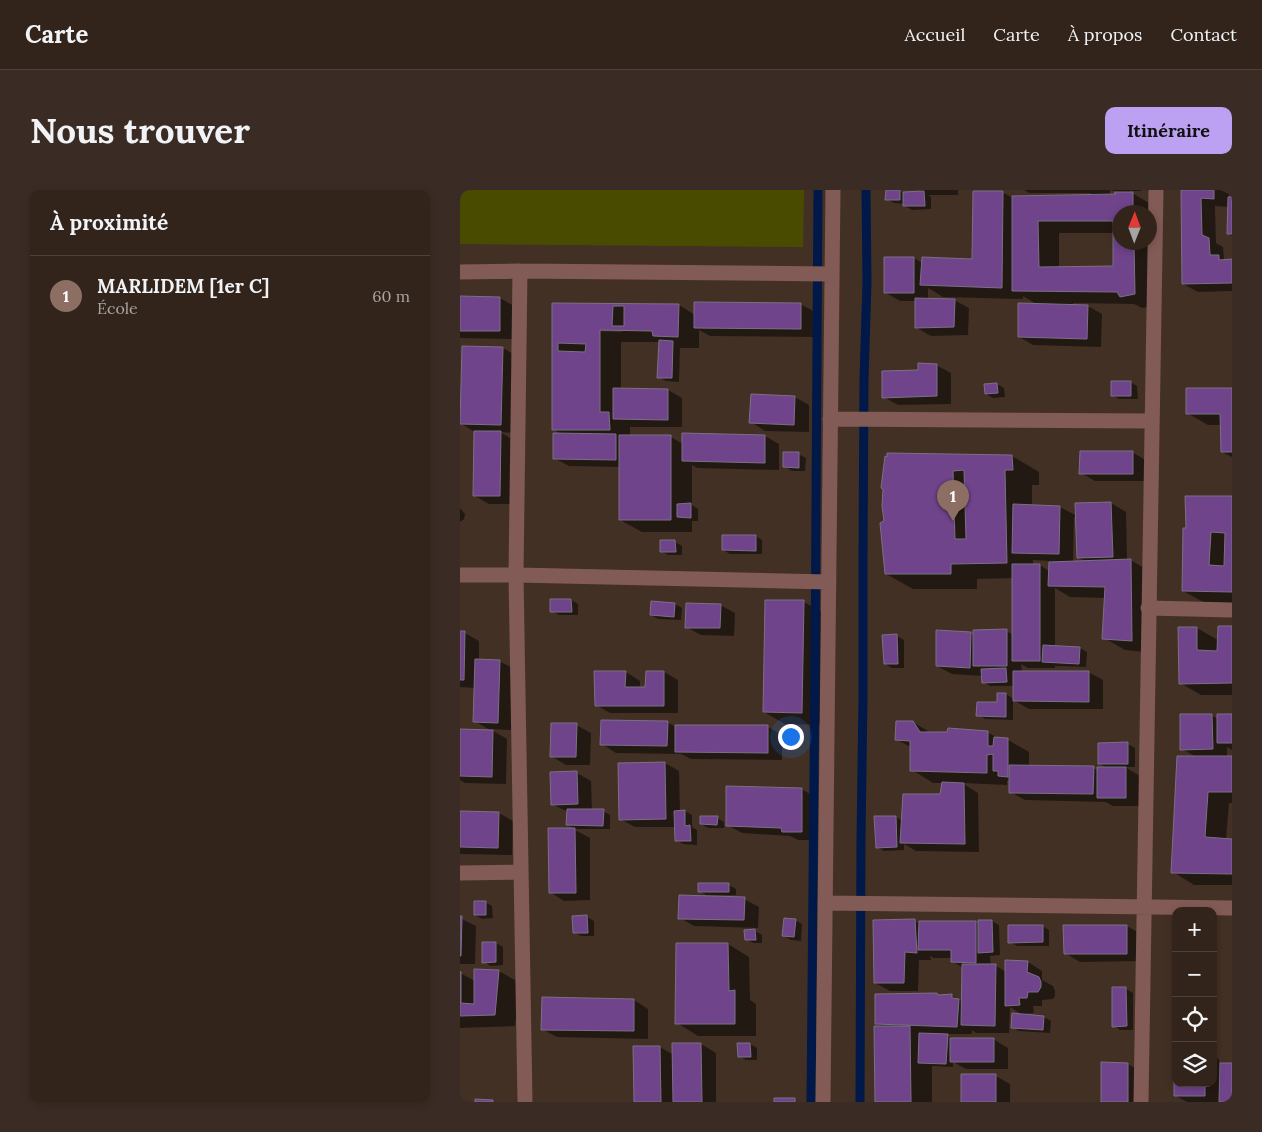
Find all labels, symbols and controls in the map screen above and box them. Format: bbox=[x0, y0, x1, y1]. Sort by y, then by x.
text: Carte bbox=[25, 19, 88, 50]
text: Accueil bbox=[905, 23, 965, 46]
text: Carte bbox=[993, 23, 1040, 46]
text: À propos bbox=[1068, 23, 1142, 46]
text: Contact bbox=[1170, 23, 1237, 46]
button: Itinéraire bbox=[1105, 107, 1232, 154]
text: Nous trouver bbox=[30, 108, 250, 153]
north arrow bbox=[1112, 205, 1157, 250]
text: À proximité bbox=[50, 209, 168, 236]
text: MARLIDEM [1er C] bbox=[97, 274, 269, 298]
text: 1 bbox=[63, 286, 69, 306]
text: 60 m bbox=[372, 286, 410, 306]
text: École bbox=[97, 298, 138, 318]
pin: 1 bbox=[937, 480, 969, 521]
your location bbox=[778, 724, 804, 750]
map controls bbox=[1172, 907, 1217, 1087]
button: + bbox=[1172, 907, 1217, 952]
button: − bbox=[1172, 952, 1217, 997]
button: locate bbox=[1172, 997, 1217, 1042]
button: layers bbox=[1172, 1042, 1217, 1087]

